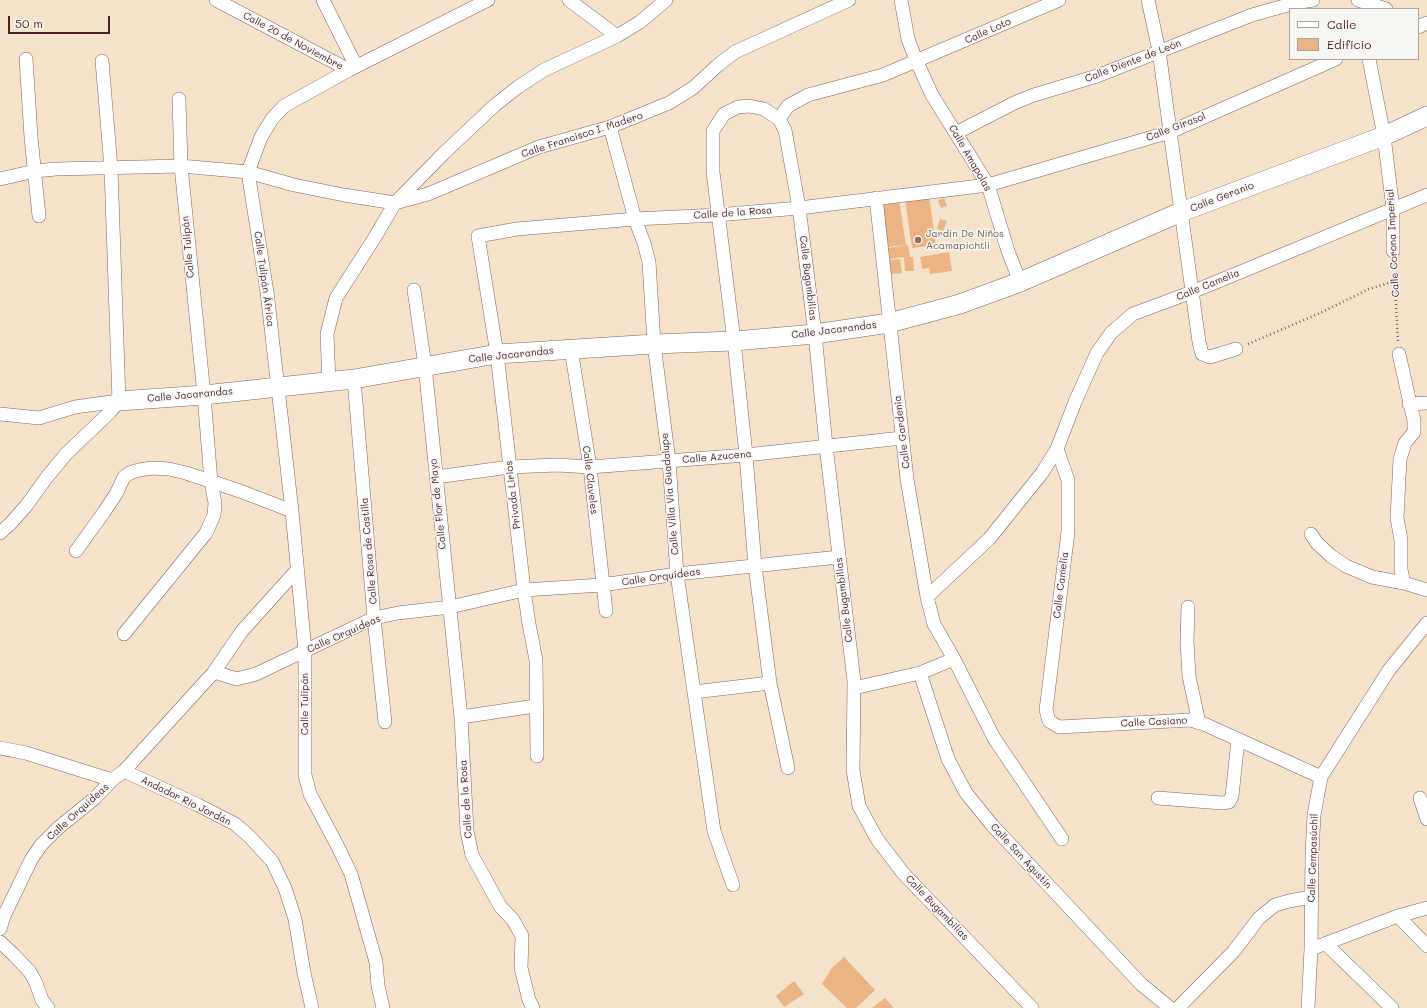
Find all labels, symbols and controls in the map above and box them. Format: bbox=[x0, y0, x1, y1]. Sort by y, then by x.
scale bar bbox=[10, 8, 112, 34]
legend bbox=[1289, 8, 1419, 60]
street label: Calle 20 de Noviembre bbox=[241, 9, 345, 73]
text: 50 m bbox=[15, 15, 43, 31]
street label: Calle Loto bbox=[963, 15, 1013, 47]
text: Calle bbox=[1327, 16, 1357, 32]
text: Edificio bbox=[1327, 36, 1371, 52]
street label: Calle Diente de León bbox=[1083, 37, 1183, 85]
street label: Calle Francisco I. Madero bbox=[520, 110, 644, 160]
street label: Calle Girasol bbox=[1145, 110, 1207, 144]
street label: Calle Amapolas bbox=[946, 123, 994, 193]
street label: Calle Geranio bbox=[1189, 179, 1255, 215]
street label: Calle Corona Imperial bbox=[1384, 189, 1402, 297]
street label: Calle de la Rosa bbox=[693, 204, 773, 222]
street label: Calle Tulipán bbox=[179, 215, 197, 279]
place label: Jardin De Niños Acamapichtli bbox=[926, 228, 1004, 252]
street label: Calle Tulipán África bbox=[251, 230, 277, 328]
street label: Calle Bugambilias bbox=[797, 235, 819, 321]
marker: Jardin De Niños Acamapichtli bbox=[913, 235, 923, 245]
street label: Calle Camelia bbox=[1175, 267, 1241, 303]
street label: Calle Jacarandas bbox=[791, 319, 877, 341]
street label: Calle Jacarandas bbox=[468, 345, 554, 365]
street label: Calle Jacarandas bbox=[147, 385, 233, 405]
street label: Calle Gardenia bbox=[892, 395, 912, 469]
street label: Calle Villa Vía Guadalupe bbox=[659, 432, 681, 556]
street label: Calle Claveles bbox=[580, 445, 600, 515]
street label: Calle Azucena bbox=[682, 448, 752, 466]
street label: Calle Flor de Mayo bbox=[427, 458, 449, 550]
street label: Privada Lirios bbox=[503, 460, 523, 530]
street label: Calle Rosa de Castilla bbox=[358, 497, 380, 605]
street label: Calle Camelia bbox=[1051, 551, 1071, 619]
street label: Calle Bugambilias bbox=[833, 557, 855, 643]
street label: Calle Orquídeas bbox=[621, 566, 701, 588]
street label: Calle Orquídeas bbox=[305, 612, 383, 656]
street label: Calle Tulipán bbox=[299, 673, 311, 735]
street label: Calle Casiano bbox=[1120, 714, 1188, 730]
street label: Calle de la Rosa bbox=[457, 759, 475, 839]
street label: Andador Río Jordán bbox=[139, 774, 233, 828]
street label: Calle Orquídeas bbox=[44, 781, 112, 843]
street label: Calle Cempasúchil bbox=[1305, 813, 1321, 903]
street label: Calle San Agustín bbox=[988, 821, 1054, 891]
street label: Calle Bugambilias bbox=[903, 873, 971, 943]

